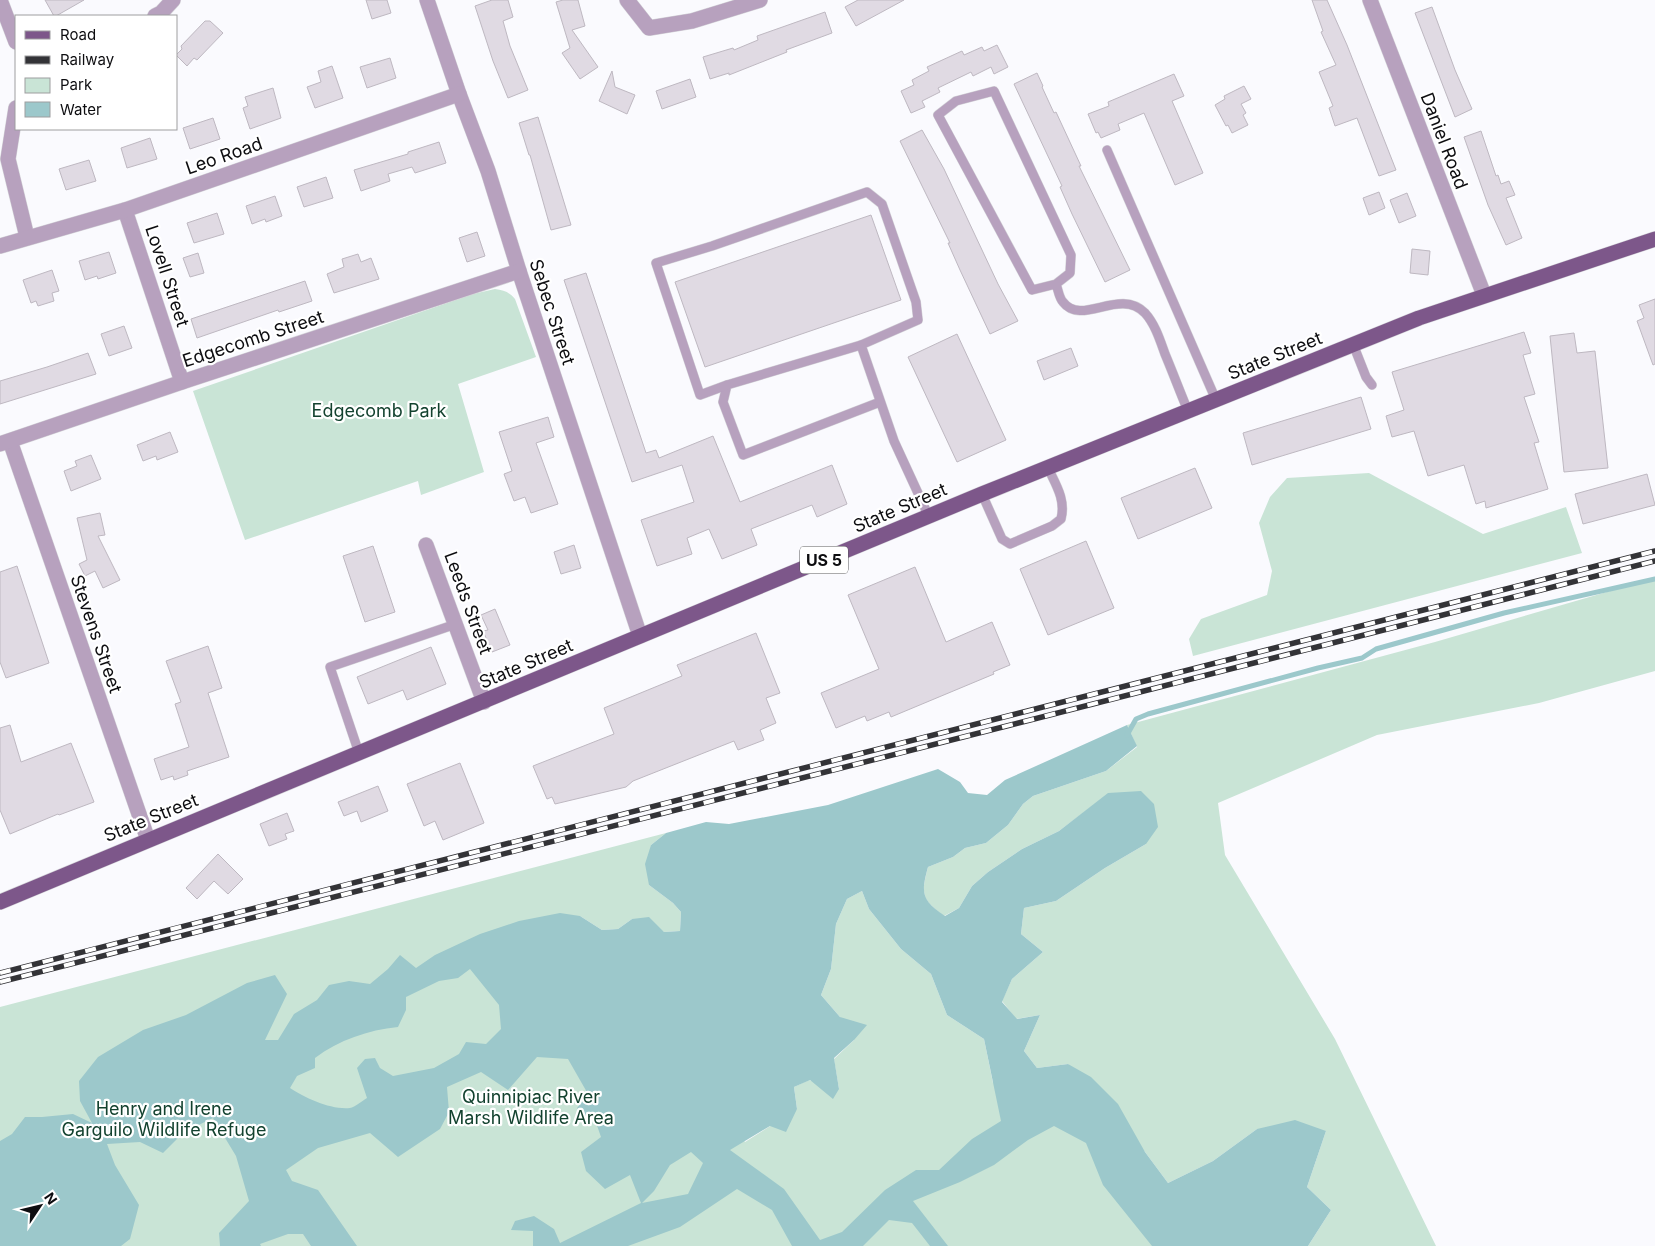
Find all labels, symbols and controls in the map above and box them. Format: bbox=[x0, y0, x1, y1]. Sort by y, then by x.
legend bbox=[15, 15, 178, 130]
text: Road bbox=[60, 25, 96, 44]
text: Railway bbox=[60, 50, 115, 69]
text: Park bbox=[60, 75, 93, 94]
street label: Daniel Road bbox=[1416, 90, 1472, 192]
text: Water bbox=[60, 100, 102, 119]
street label: Leo Road bbox=[183, 133, 265, 178]
street label: Lovell Street bbox=[141, 222, 194, 329]
street label: Sebec Street bbox=[526, 256, 579, 367]
street label: Edgecomb Street bbox=[180, 306, 326, 371]
street label: State Street bbox=[1225, 327, 1325, 384]
park label: Edgecomb Park bbox=[312, 400, 447, 421]
street label: State Street bbox=[850, 478, 950, 537]
road number: US 5 bbox=[800, 546, 848, 574]
street label: Leeds Street bbox=[440, 549, 497, 657]
street label: Stevens Street bbox=[66, 572, 127, 696]
street label: State Street bbox=[476, 634, 576, 693]
street label: State Street bbox=[101, 789, 201, 846]
park label: Quinnipiac River Marsh Wildlife Area bbox=[448, 1086, 614, 1128]
park label: Henry and Irene Garguilo Wildlife Refuge bbox=[62, 1098, 266, 1140]
north arrow bbox=[15, 1181, 65, 1231]
text: N bbox=[41, 1189, 61, 1208]

